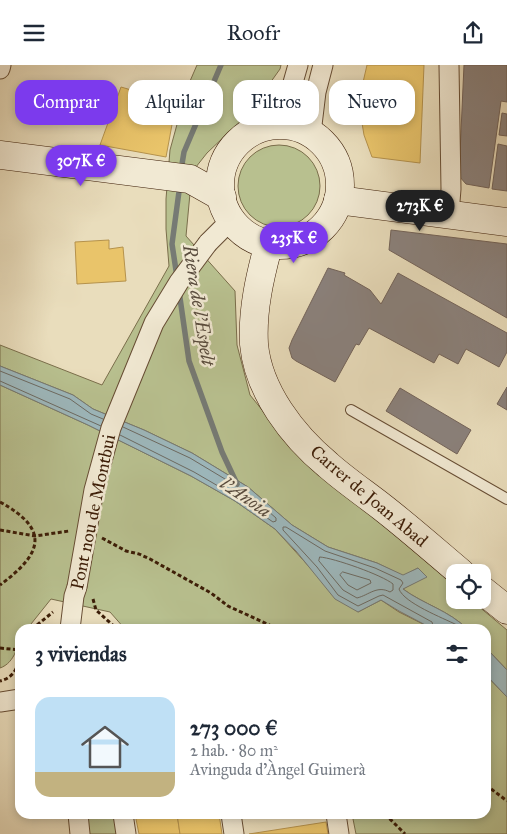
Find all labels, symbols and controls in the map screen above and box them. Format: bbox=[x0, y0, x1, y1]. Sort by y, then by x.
icon: menu bbox=[20, 19, 48, 47]
text: Roofr bbox=[227, 19, 280, 46]
icon: share bbox=[459, 19, 487, 47]
chip: Comprar bbox=[15, 80, 118, 125]
chip: Alquilar bbox=[128, 80, 223, 125]
chip: Filtros bbox=[233, 80, 319, 125]
chip: Nuevo bbox=[329, 80, 415, 125]
pin: 307K € bbox=[40, 145, 122, 187]
text: 307K € bbox=[57, 151, 105, 170]
pin: 273K € bbox=[379, 189, 461, 232]
text: 273K € bbox=[397, 196, 443, 215]
pin: 235K € bbox=[253, 221, 335, 264]
text: 235K € bbox=[271, 228, 317, 247]
water label: Riera de l'Espelt bbox=[177, 242, 220, 368]
street label: Pont nou de Montbui bbox=[66, 432, 120, 592]
street label: Carrer de Joan Abad bbox=[305, 440, 432, 552]
water label: l'Anoia bbox=[216, 471, 276, 522]
map controls bbox=[446, 564, 491, 609]
button: locate bbox=[446, 564, 491, 609]
icon: filters bbox=[443, 640, 471, 668]
text: 3 viviendas bbox=[35, 641, 127, 667]
text: 273 000 € bbox=[190, 715, 278, 741]
icon: home bbox=[75, 717, 135, 777]
text: 2 hab. · 80 m² bbox=[190, 741, 278, 760]
text: Avinguda d'Àngel Guimerà bbox=[190, 760, 365, 779]

